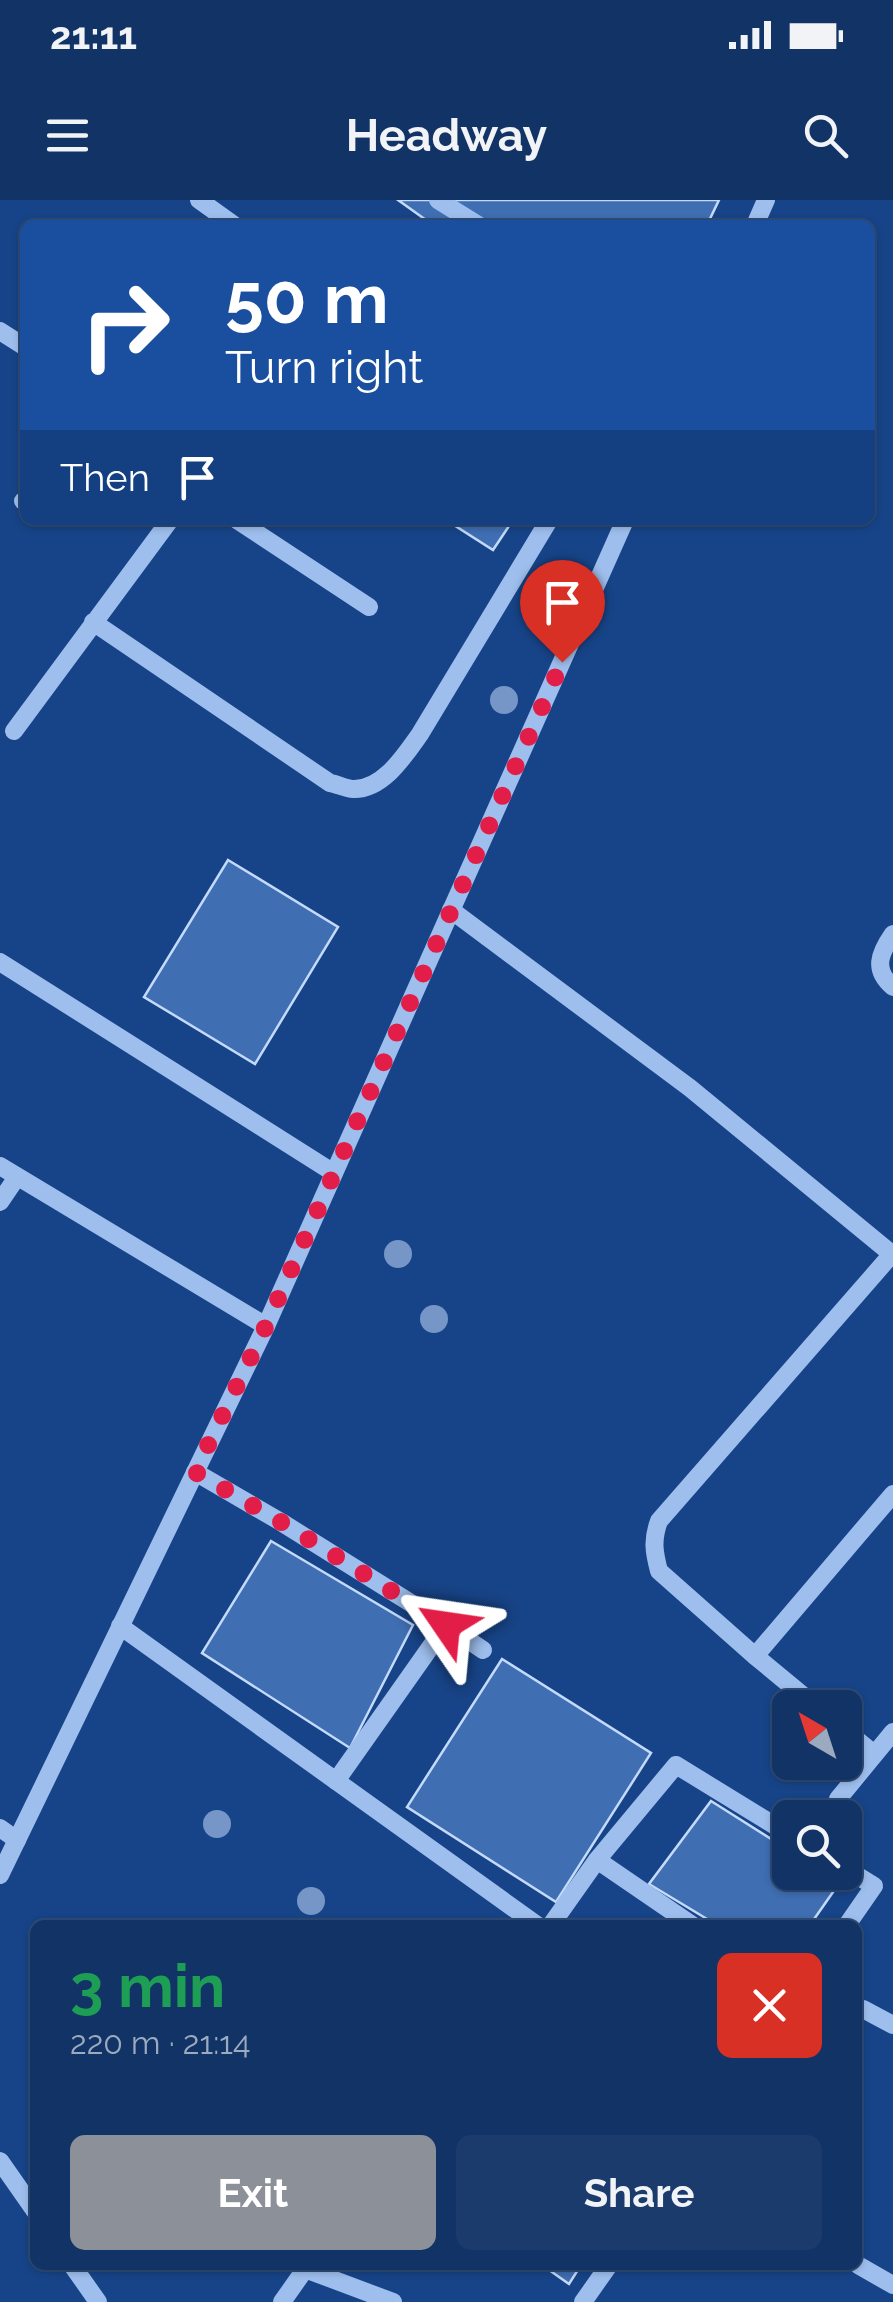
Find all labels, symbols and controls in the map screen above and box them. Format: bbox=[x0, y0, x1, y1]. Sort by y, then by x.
text: 21:11 bbox=[50, 13, 137, 58]
icon: menu bbox=[40, 108, 95, 163]
icon: search bbox=[798, 108, 853, 163]
text: Headway bbox=[346, 109, 547, 162]
text: 50 m bbox=[225, 257, 389, 339]
icon: right bbox=[60, 260, 190, 390]
text: Turn right bbox=[225, 341, 423, 394]
icon: arrive bbox=[170, 450, 225, 505]
text: Then bbox=[60, 455, 150, 500]
pin bbox=[520, 560, 605, 663]
icon: arrive bbox=[535, 575, 590, 630]
position arrow bbox=[394, 1573, 498, 1677]
north arrow bbox=[772, 1690, 862, 1780]
map controls bbox=[772, 1690, 862, 1890]
button: search bbox=[772, 1800, 862, 1890]
text: 3 min bbox=[70, 1951, 225, 2021]
button: close bbox=[717, 1953, 822, 2058]
text: 220 m · 21:14 bbox=[70, 2024, 250, 2061]
button: Exit bbox=[70, 2135, 436, 2250]
button: Share bbox=[456, 2135, 822, 2250]

